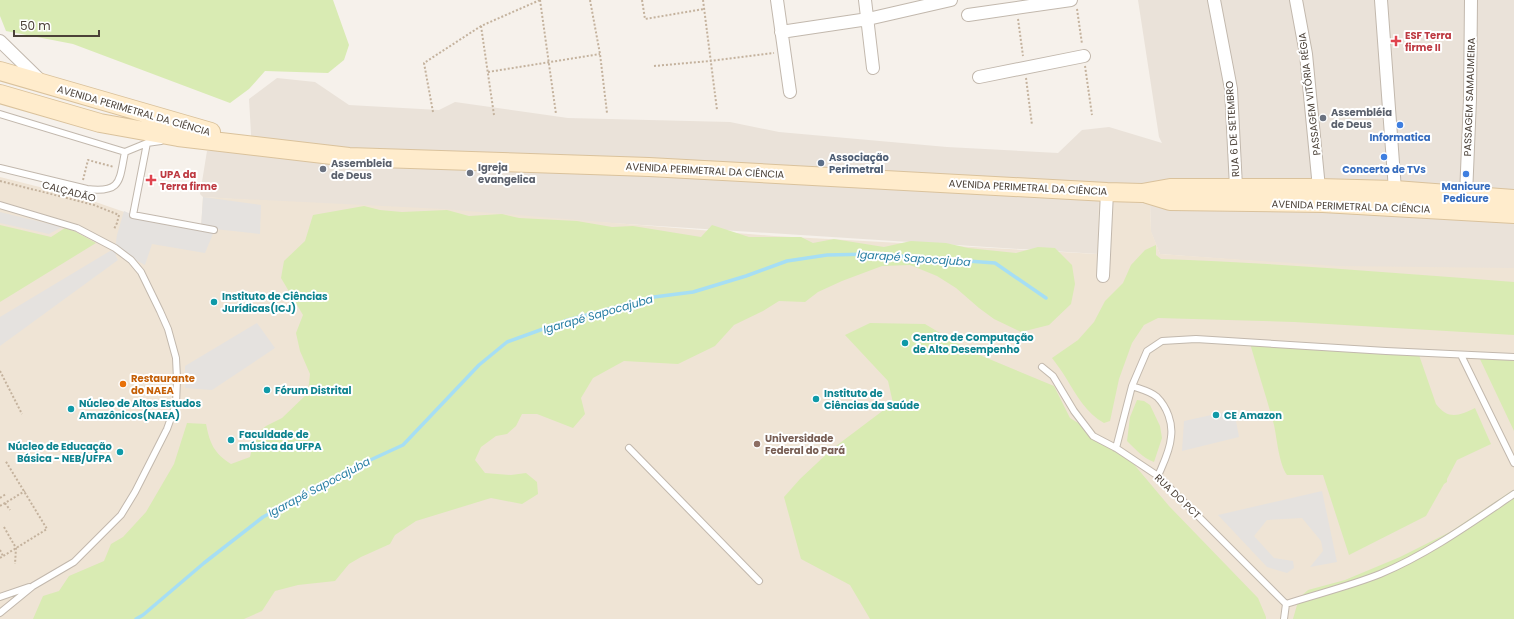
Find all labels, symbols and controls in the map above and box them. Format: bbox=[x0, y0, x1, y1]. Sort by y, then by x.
scale bar bbox=[14, 12, 99, 38]
text: 50 m bbox=[20, 17, 51, 34]
place label: ESF Terra firme II bbox=[1405, 28, 1452, 55]
street label: PASSAGEM VITÓRIA RÉGIA bbox=[1294, 31, 1324, 156]
marker: ESF Terra firme II bbox=[1390, 35, 1402, 47]
street label: PASSAGEM SAMAUMEIRA bbox=[1460, 37, 1479, 157]
street label: RUA 6 DE SETEMBRO bbox=[1222, 80, 1243, 178]
street label: AVENIDA PERIMETRAL DA CIÊNCIA bbox=[55, 81, 212, 140]
place label: Assembléia de Deus bbox=[1331, 105, 1392, 132]
marker: Assembléia de Deus bbox=[1318, 113, 1328, 123]
marker: Informatica bbox=[1395, 120, 1405, 130]
place label: Informatica bbox=[1369, 130, 1431, 145]
place label: Associação Perimetral bbox=[829, 150, 890, 177]
marker: Concerto de TVs bbox=[1379, 152, 1389, 162]
place label: Assembleia de Deus bbox=[331, 156, 392, 183]
marker: Associação Perimetral bbox=[816, 158, 826, 168]
street label: AVENIDA PERIMETRAL DA CIÊNCIA bbox=[625, 159, 785, 182]
place label: Igreja evangelica bbox=[478, 160, 536, 187]
place label: Concerto de TVs bbox=[1342, 162, 1426, 177]
marker: Assembleia de Deus bbox=[318, 164, 328, 174]
place label: UPA da Terra firme bbox=[160, 167, 217, 194]
marker: Igreja evangelica bbox=[465, 168, 475, 178]
marker: Manicure Pedicure bbox=[1461, 169, 1471, 179]
marker: UPA da Terra firme bbox=[145, 174, 157, 186]
street label: AVENIDA PERIMETRAL DA CIÊNCIA bbox=[948, 176, 1108, 199]
street label: CALÇADÃO bbox=[40, 177, 97, 206]
place label: Manicure Pedicure bbox=[1442, 179, 1490, 206]
street label: AVENIDA PERIMETRAL DA CIÊNCIA bbox=[1271, 196, 1431, 217]
water label: Igarapé Sapocajuba bbox=[857, 246, 972, 270]
place label: Instituto de Ciências Jurídicas(ICJ) bbox=[222, 289, 328, 316]
water label: Igarapé Sapocajuba bbox=[541, 290, 655, 337]
marker: Instituto de Ciências Jurídicas(ICJ) bbox=[209, 297, 219, 307]
place label: Centro de Computação de Alto Desempenho bbox=[913, 330, 1034, 357]
marker: Centro de Computação de Alto Desempenho bbox=[900, 338, 910, 348]
place label: Restaurante do NAEA bbox=[131, 371, 195, 398]
marker: Restaurante do NAEA bbox=[118, 379, 128, 389]
place label: Fórum Distrital bbox=[275, 383, 352, 398]
marker: Fórum Distrital bbox=[262, 385, 272, 395]
place label: Instituto de Ciências da Saúde bbox=[824, 386, 919, 413]
marker: Instituto de Ciências da Saúde bbox=[811, 394, 821, 404]
place label: Núcleo de Altos Estudos Amazônicos(NAEA) bbox=[79, 396, 201, 423]
marker: Núcleo de Altos Estudos Amazônicos(NAEA) bbox=[66, 404, 76, 414]
place label: CE Amazon bbox=[1224, 408, 1282, 423]
marker: CE Amazon bbox=[1211, 410, 1221, 420]
place label: Faculdade de música da UFPA bbox=[239, 427, 322, 454]
place label: Universidade Federal do Pará bbox=[765, 431, 845, 458]
marker: Faculdade de música da UFPA bbox=[226, 435, 236, 445]
place label: Núcleo de Educação Básica - NEB/UFPA bbox=[8, 439, 113, 466]
marker: Universidade Federal do Pará bbox=[752, 439, 762, 449]
marker: Núcleo de Educação Básica - NEB/UFPA bbox=[115, 447, 125, 457]
water label: Igarapé Sapocajuba bbox=[265, 453, 373, 521]
street label: RUA DO PCT bbox=[1151, 471, 1204, 523]

